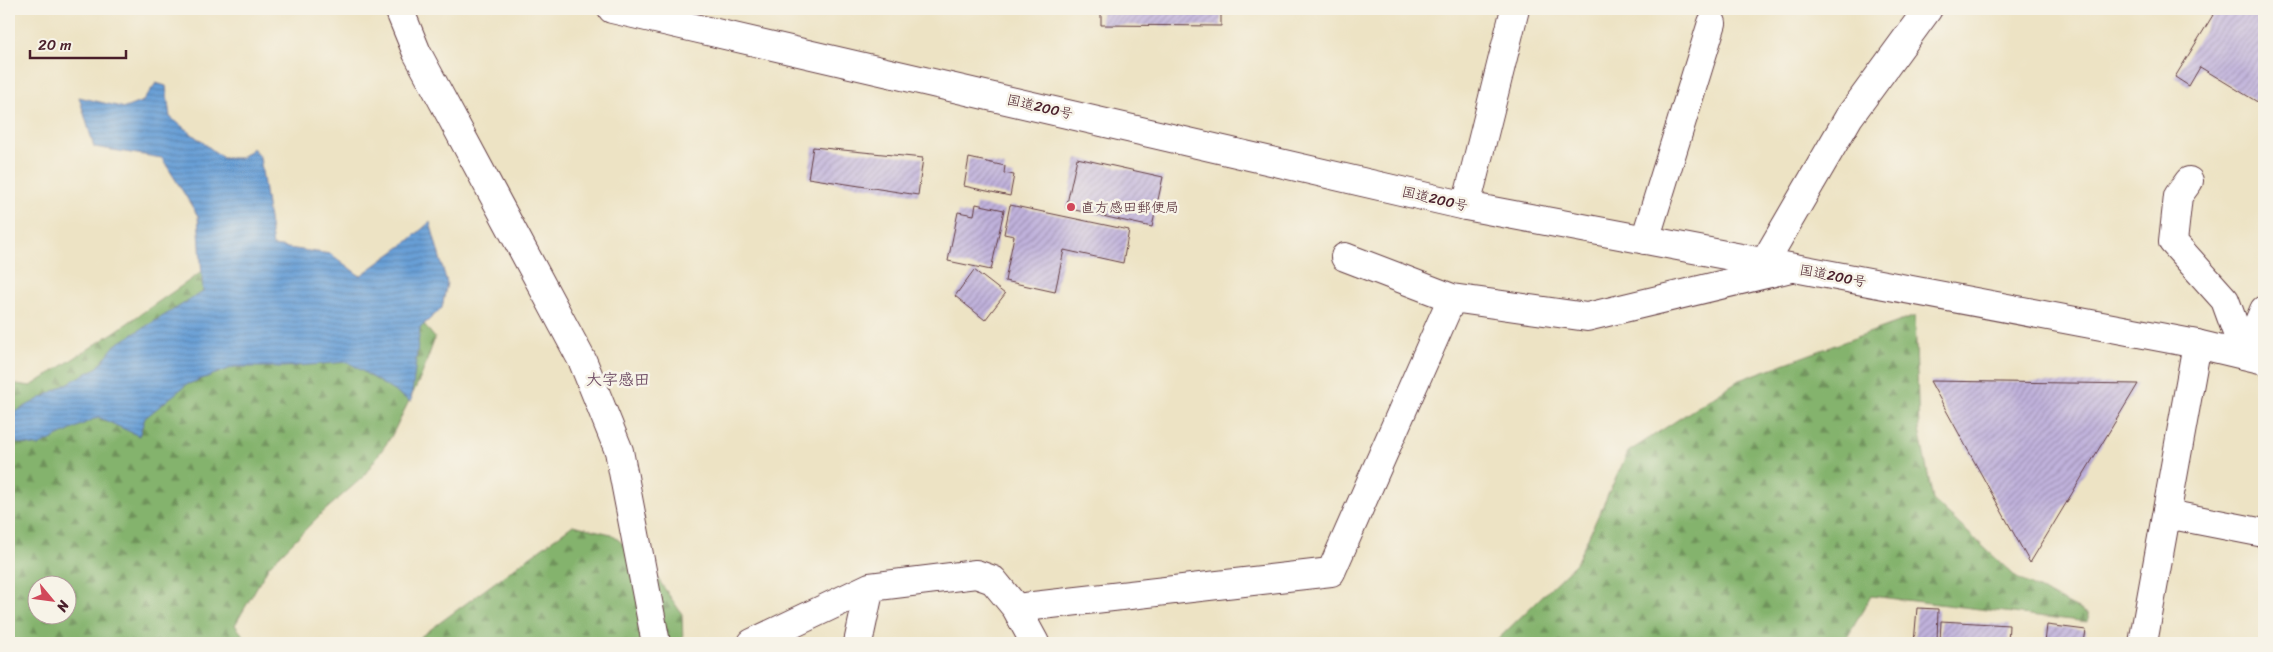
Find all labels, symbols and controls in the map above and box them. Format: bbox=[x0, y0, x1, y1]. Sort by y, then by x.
scale bar bbox=[30, 28, 126, 60]
text: 20 m bbox=[38, 32, 72, 58]
street label: 国道200号 bbox=[1004, 87, 1076, 127]
street label: 国道200号 bbox=[1399, 179, 1471, 219]
place label: 直方感田郵便局 bbox=[1081, 195, 1179, 220]
marker: 直方感田郵便局 bbox=[1065, 201, 1077, 213]
street label: 国道200号 bbox=[1797, 257, 1869, 295]
district label: 大字感田 bbox=[586, 365, 650, 394]
north arrow bbox=[28, 574, 78, 624]
text: N bbox=[50, 595, 77, 617]

